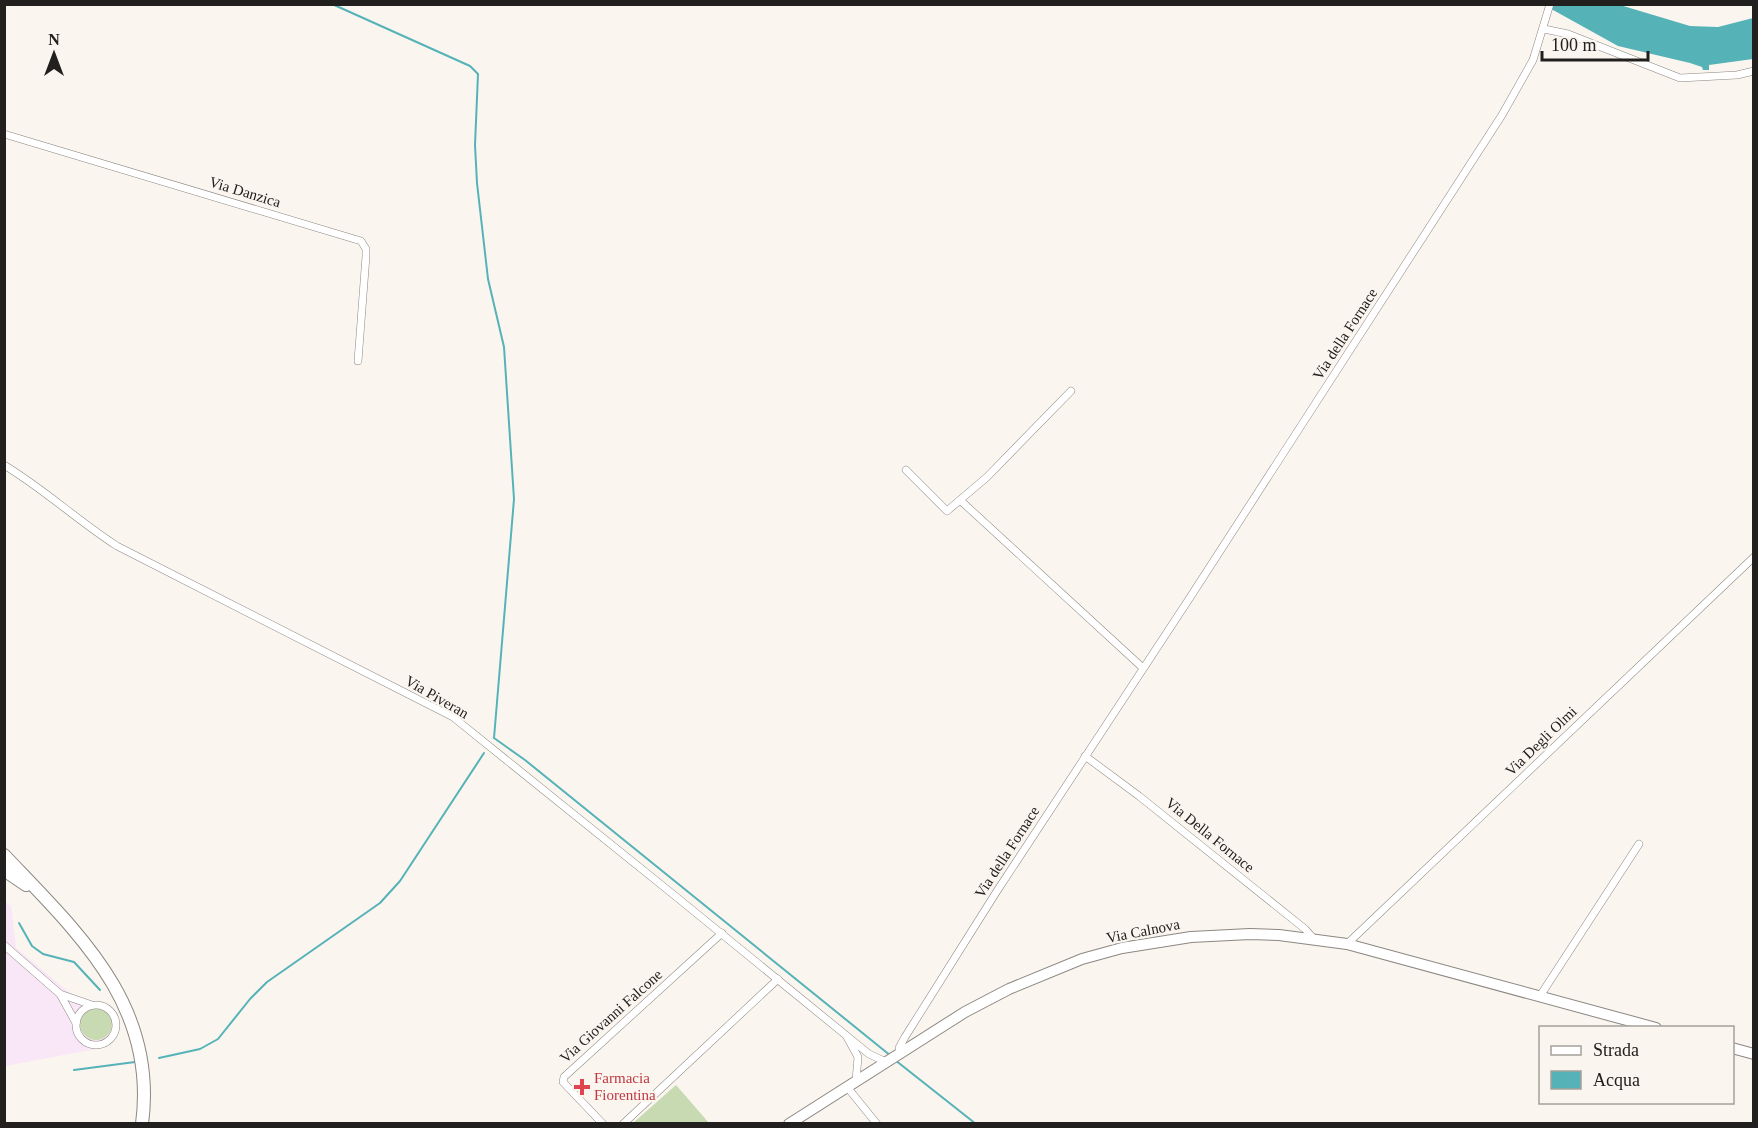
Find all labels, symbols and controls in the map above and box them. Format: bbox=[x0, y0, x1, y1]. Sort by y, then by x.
north arrow bbox=[24, 24, 84, 84]
scale bar bbox=[1542, 24, 1648, 62]
text: N bbox=[48, 31, 60, 48]
text: 100 m bbox=[1551, 35, 1597, 55]
street label: Via Danzica bbox=[207, 174, 283, 211]
street label: Via della Fornace bbox=[1310, 285, 1381, 383]
street label: Via Piveran bbox=[403, 672, 472, 722]
street label: Via Degli Olmi bbox=[1502, 703, 1580, 779]
street label: Via Della Fornace bbox=[1163, 794, 1258, 876]
street label: Via della Fornace bbox=[972, 803, 1043, 901]
street label: Via Calnova bbox=[1105, 916, 1181, 946]
street label: Via Giovanni Falcone bbox=[557, 966, 665, 1066]
legend bbox=[1539, 1026, 1734, 1104]
text: Strada bbox=[1593, 1040, 1639, 1060]
place label: Farmacia Fiorentina bbox=[594, 1070, 656, 1103]
text: Acqua bbox=[1593, 1070, 1640, 1090]
marker: Farmacia Fiorentina bbox=[575, 1080, 589, 1094]

